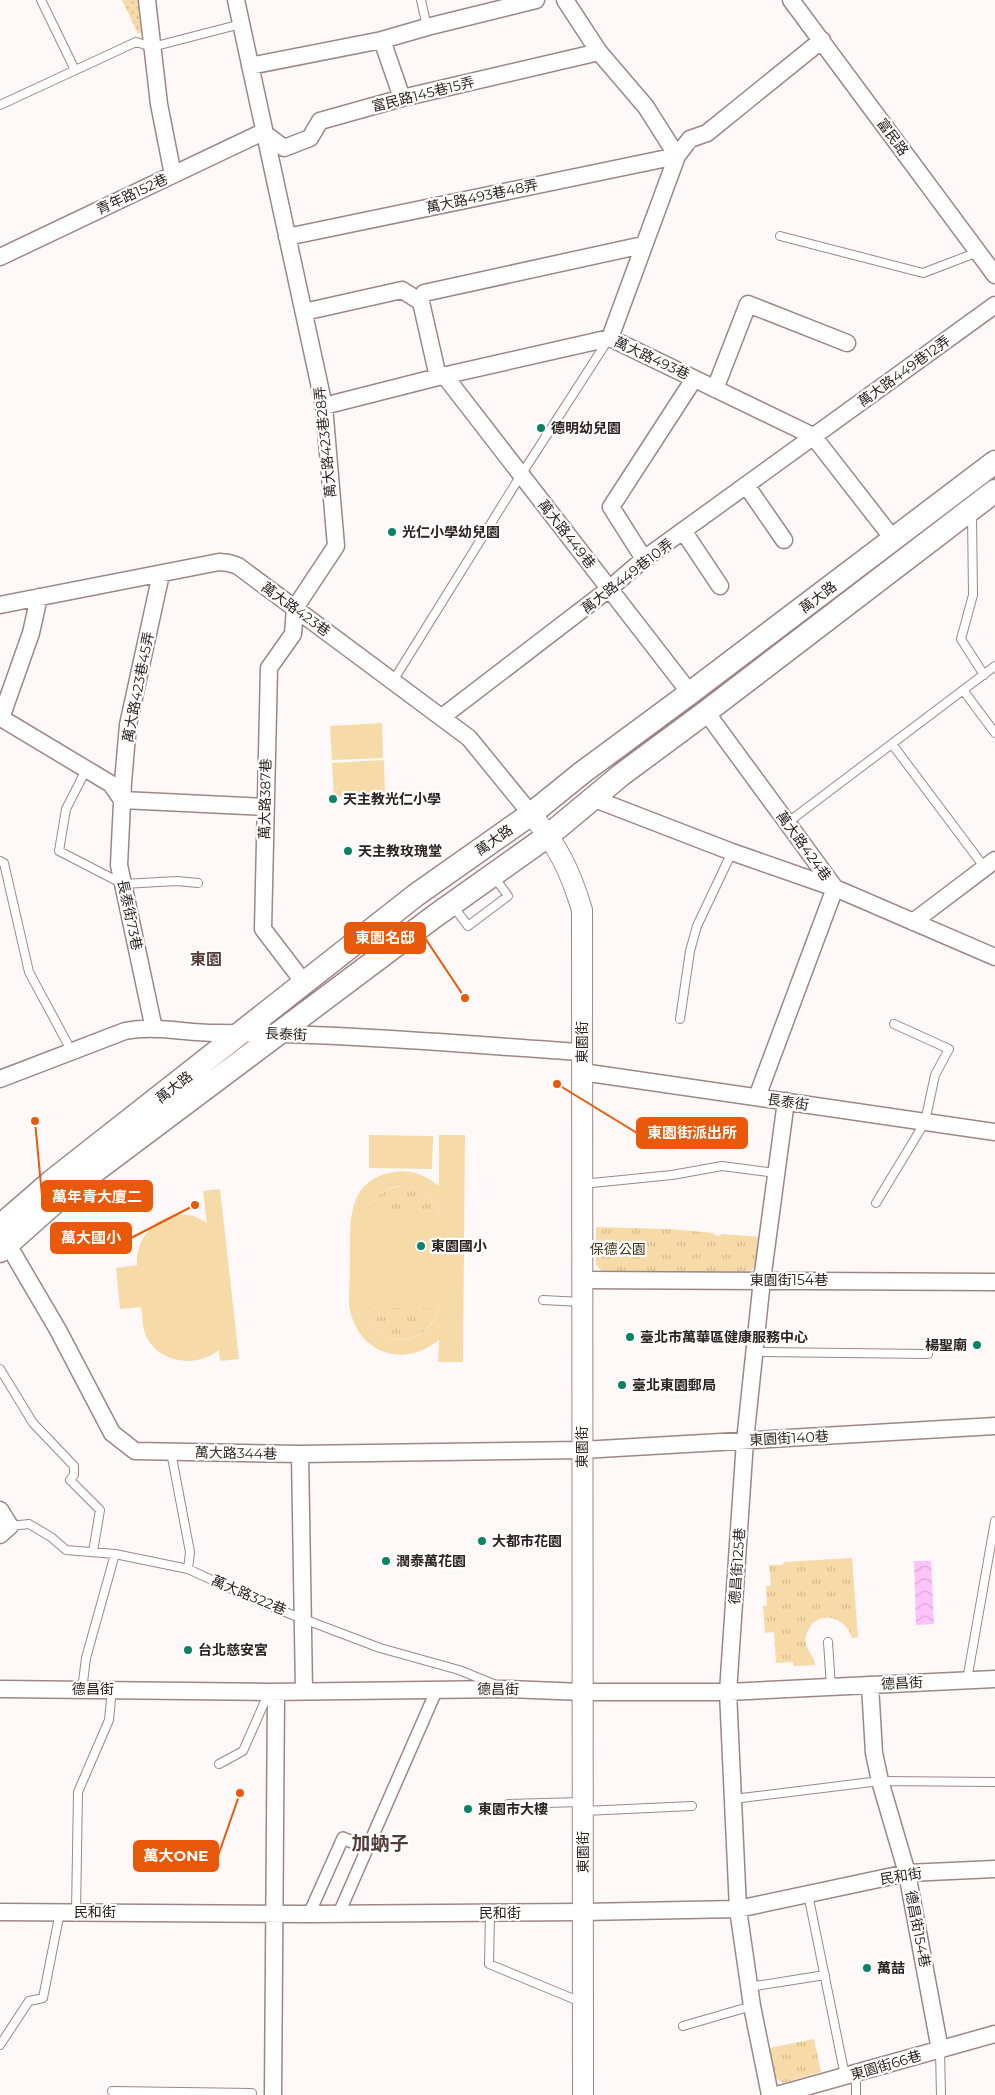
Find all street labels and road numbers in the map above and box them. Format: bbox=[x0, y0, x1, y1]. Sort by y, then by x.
street label: 富民路145巷15弄 bbox=[370, 73, 476, 115]
street label: 富民路 bbox=[873, 115, 913, 159]
street label: 青年路152巷 bbox=[93, 170, 171, 218]
street label: 萬大路493巷48弄 bbox=[424, 175, 540, 217]
street label: 萬大路449巷12弄 bbox=[854, 331, 954, 411]
street label: 萬大路493巷 bbox=[611, 333, 693, 383]
street label: 萬大路423巷28弄 bbox=[310, 385, 340, 499]
street label: 萬大路449巷 bbox=[534, 496, 600, 572]
street label: 萬大路449巷10弄 bbox=[578, 535, 676, 617]
street label: 萬大路 bbox=[796, 577, 840, 617]
street label: 萬大路423巷 bbox=[258, 578, 334, 640]
street label: 萬大路423巷45弄 bbox=[118, 630, 158, 744]
street label: 萬大路387巷 bbox=[255, 758, 275, 840]
street label: 萬大路424巷 bbox=[773, 807, 835, 885]
street label: 萬大路 bbox=[472, 821, 516, 859]
street label: 長泰街73巷 bbox=[114, 878, 146, 952]
street label: 東園街 bbox=[573, 1021, 591, 1063]
street label: 長泰街 bbox=[265, 1024, 307, 1044]
street label: 萬大路 bbox=[152, 1067, 196, 1107]
street label: 長泰街 bbox=[766, 1090, 810, 1114]
street label: 東園街154巷 bbox=[750, 1271, 828, 1289]
street label: 東園街 bbox=[573, 1426, 591, 1468]
street label: 東園街140巷 bbox=[749, 1427, 829, 1449]
street label: 萬大路344巷 bbox=[195, 1443, 277, 1463]
street label: 德昌街125巷 bbox=[725, 1527, 749, 1605]
street label: 萬大路322巷 bbox=[209, 1571, 289, 1619]
street label: 德昌街 bbox=[881, 1673, 923, 1693]
street label: 德昌街 bbox=[72, 1680, 114, 1698]
street label: 德昌街 bbox=[477, 1680, 519, 1698]
street label: 東園街 bbox=[574, 1831, 592, 1873]
street label: 民和街 bbox=[879, 1864, 923, 1888]
street label: 德昌街154巷 bbox=[902, 1889, 934, 1969]
street label: 民和街 bbox=[74, 1903, 116, 1921]
street label: 民和街 bbox=[479, 1904, 521, 1922]
street label: 東園街66巷 bbox=[848, 2046, 924, 2084]

